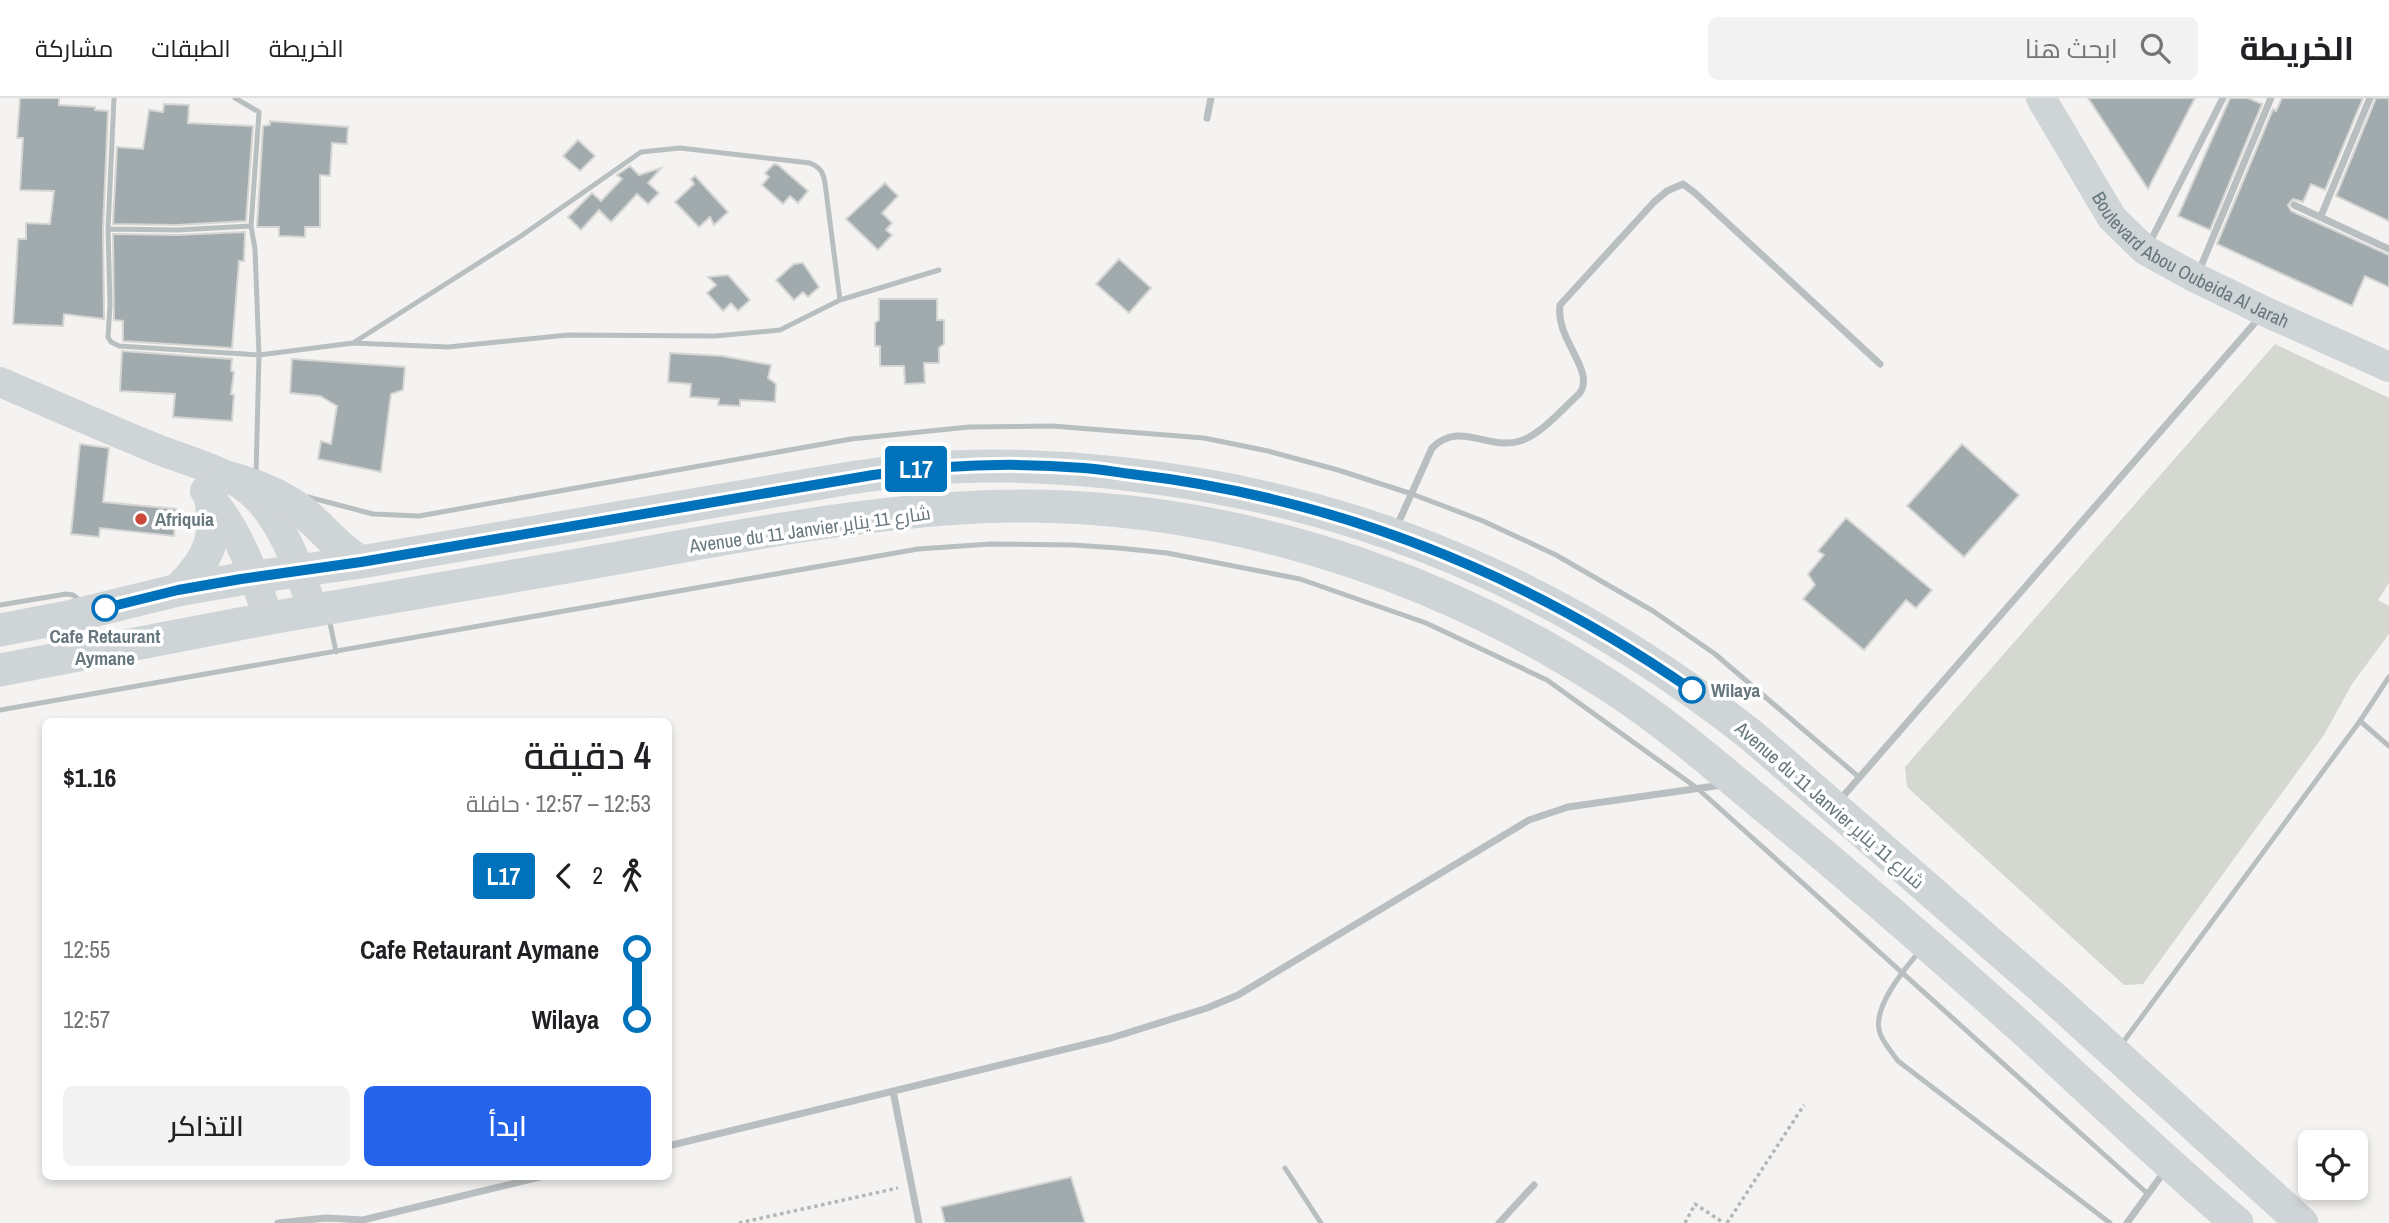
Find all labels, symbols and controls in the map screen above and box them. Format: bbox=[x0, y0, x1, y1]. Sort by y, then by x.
search box bbox=[1708, 17, 2198, 80]
text: الخريطة bbox=[2240, 26, 2354, 70]
icon: search bbox=[2136, 29, 2174, 67]
text: ابحث هنا bbox=[2025, 31, 2118, 66]
text: مشاركة bbox=[35, 32, 113, 64]
text: الطبقات bbox=[151, 32, 231, 64]
text: الخريطة bbox=[269, 32, 344, 64]
street label: Boulevard Abou Oubeida Al Jarah bbox=[2086, 186, 2293, 334]
line badge: L17 bbox=[876, 446, 956, 492]
text: L17 bbox=[899, 453, 933, 485]
street label: Avenue du 11 Janvier شارع 11 يناير bbox=[687, 499, 932, 560]
place label: Afriquia bbox=[155, 506, 214, 532]
marker: Afriquia bbox=[133, 511, 149, 527]
marker: Cafe Retaurant Aymane bbox=[92, 595, 118, 621]
place label: Cafe Retaurant Aymane bbox=[50, 623, 160, 671]
marker: Wilaya bbox=[1679, 677, 1705, 703]
place label: Wilaya bbox=[1711, 677, 1761, 703]
street label: Avenue du 11 Janvier شارع 11 يناير bbox=[1728, 715, 1930, 895]
text: 4 دقيقة bbox=[524, 730, 651, 781]
text: $1.16 bbox=[63, 760, 116, 795]
text: 12:53 – 12:57 · حافلة bbox=[466, 788, 651, 819]
icon: back bbox=[545, 857, 583, 895]
icon: walk bbox=[613, 857, 651, 895]
text: L17 bbox=[487, 860, 521, 892]
text: 2 bbox=[593, 860, 603, 891]
text: Cafe Retaurant Aymane bbox=[360, 932, 599, 967]
text: 12:55 bbox=[63, 934, 110, 965]
text: Wilaya bbox=[532, 1002, 599, 1037]
text: 12:57 bbox=[63, 1004, 110, 1035]
button: التذاكر bbox=[63, 1086, 350, 1166]
button: ابدأ bbox=[364, 1086, 651, 1166]
map controls bbox=[2298, 1130, 2368, 1200]
button: locate bbox=[2298, 1130, 2368, 1200]

